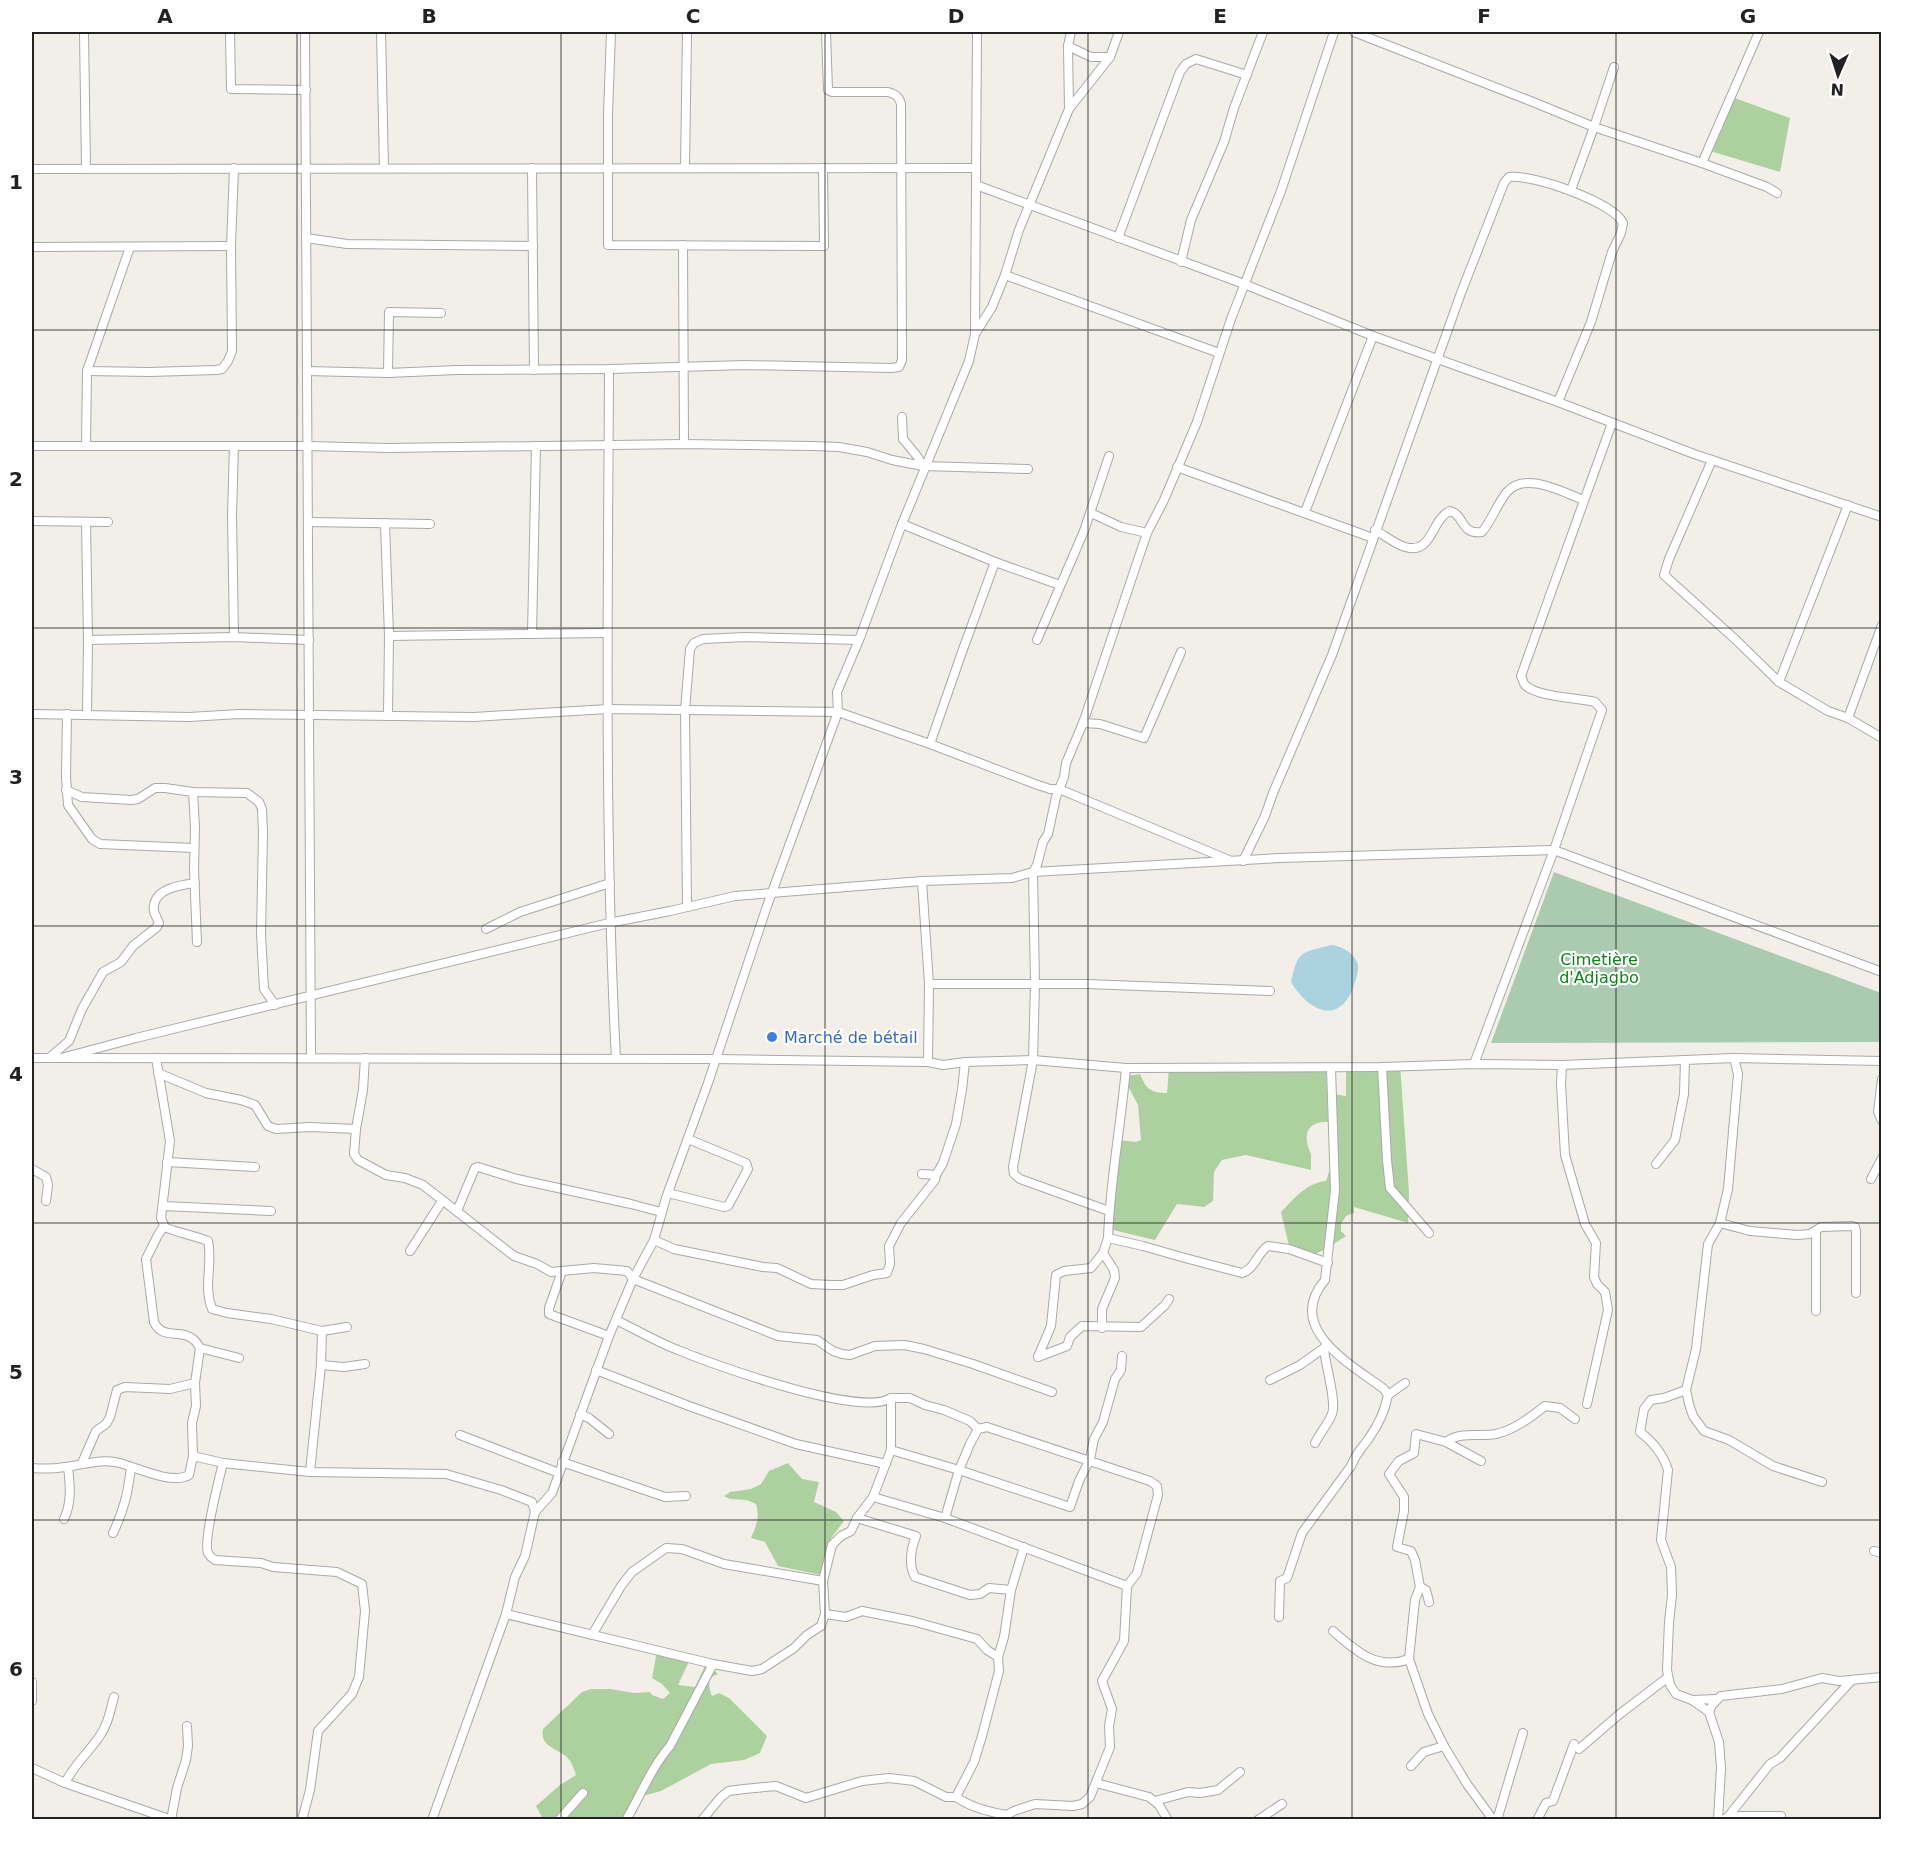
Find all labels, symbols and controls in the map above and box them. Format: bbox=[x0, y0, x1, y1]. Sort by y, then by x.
text: A bbox=[157, 4, 173, 28]
text: B bbox=[421, 4, 437, 28]
text: C bbox=[686, 4, 700, 28]
text: D bbox=[948, 4, 964, 28]
text: E bbox=[1213, 4, 1227, 28]
text: F bbox=[1477, 4, 1491, 28]
text: G bbox=[1740, 4, 1756, 28]
north arrow bbox=[1808, 45, 1868, 105]
text: N bbox=[1830, 80, 1844, 99]
text: 1 bbox=[9, 170, 23, 194]
text: 2 bbox=[9, 467, 23, 491]
text: 3 bbox=[9, 765, 23, 789]
park label: Cimetière d'Adjagbo bbox=[1559, 950, 1639, 987]
place label: Marché de bétail bbox=[784, 1028, 918, 1047]
marker: Marché de bétail bbox=[765, 1030, 779, 1044]
text: 4 bbox=[9, 1062, 23, 1086]
text: 5 bbox=[9, 1360, 23, 1384]
text: 6 bbox=[9, 1657, 23, 1681]

